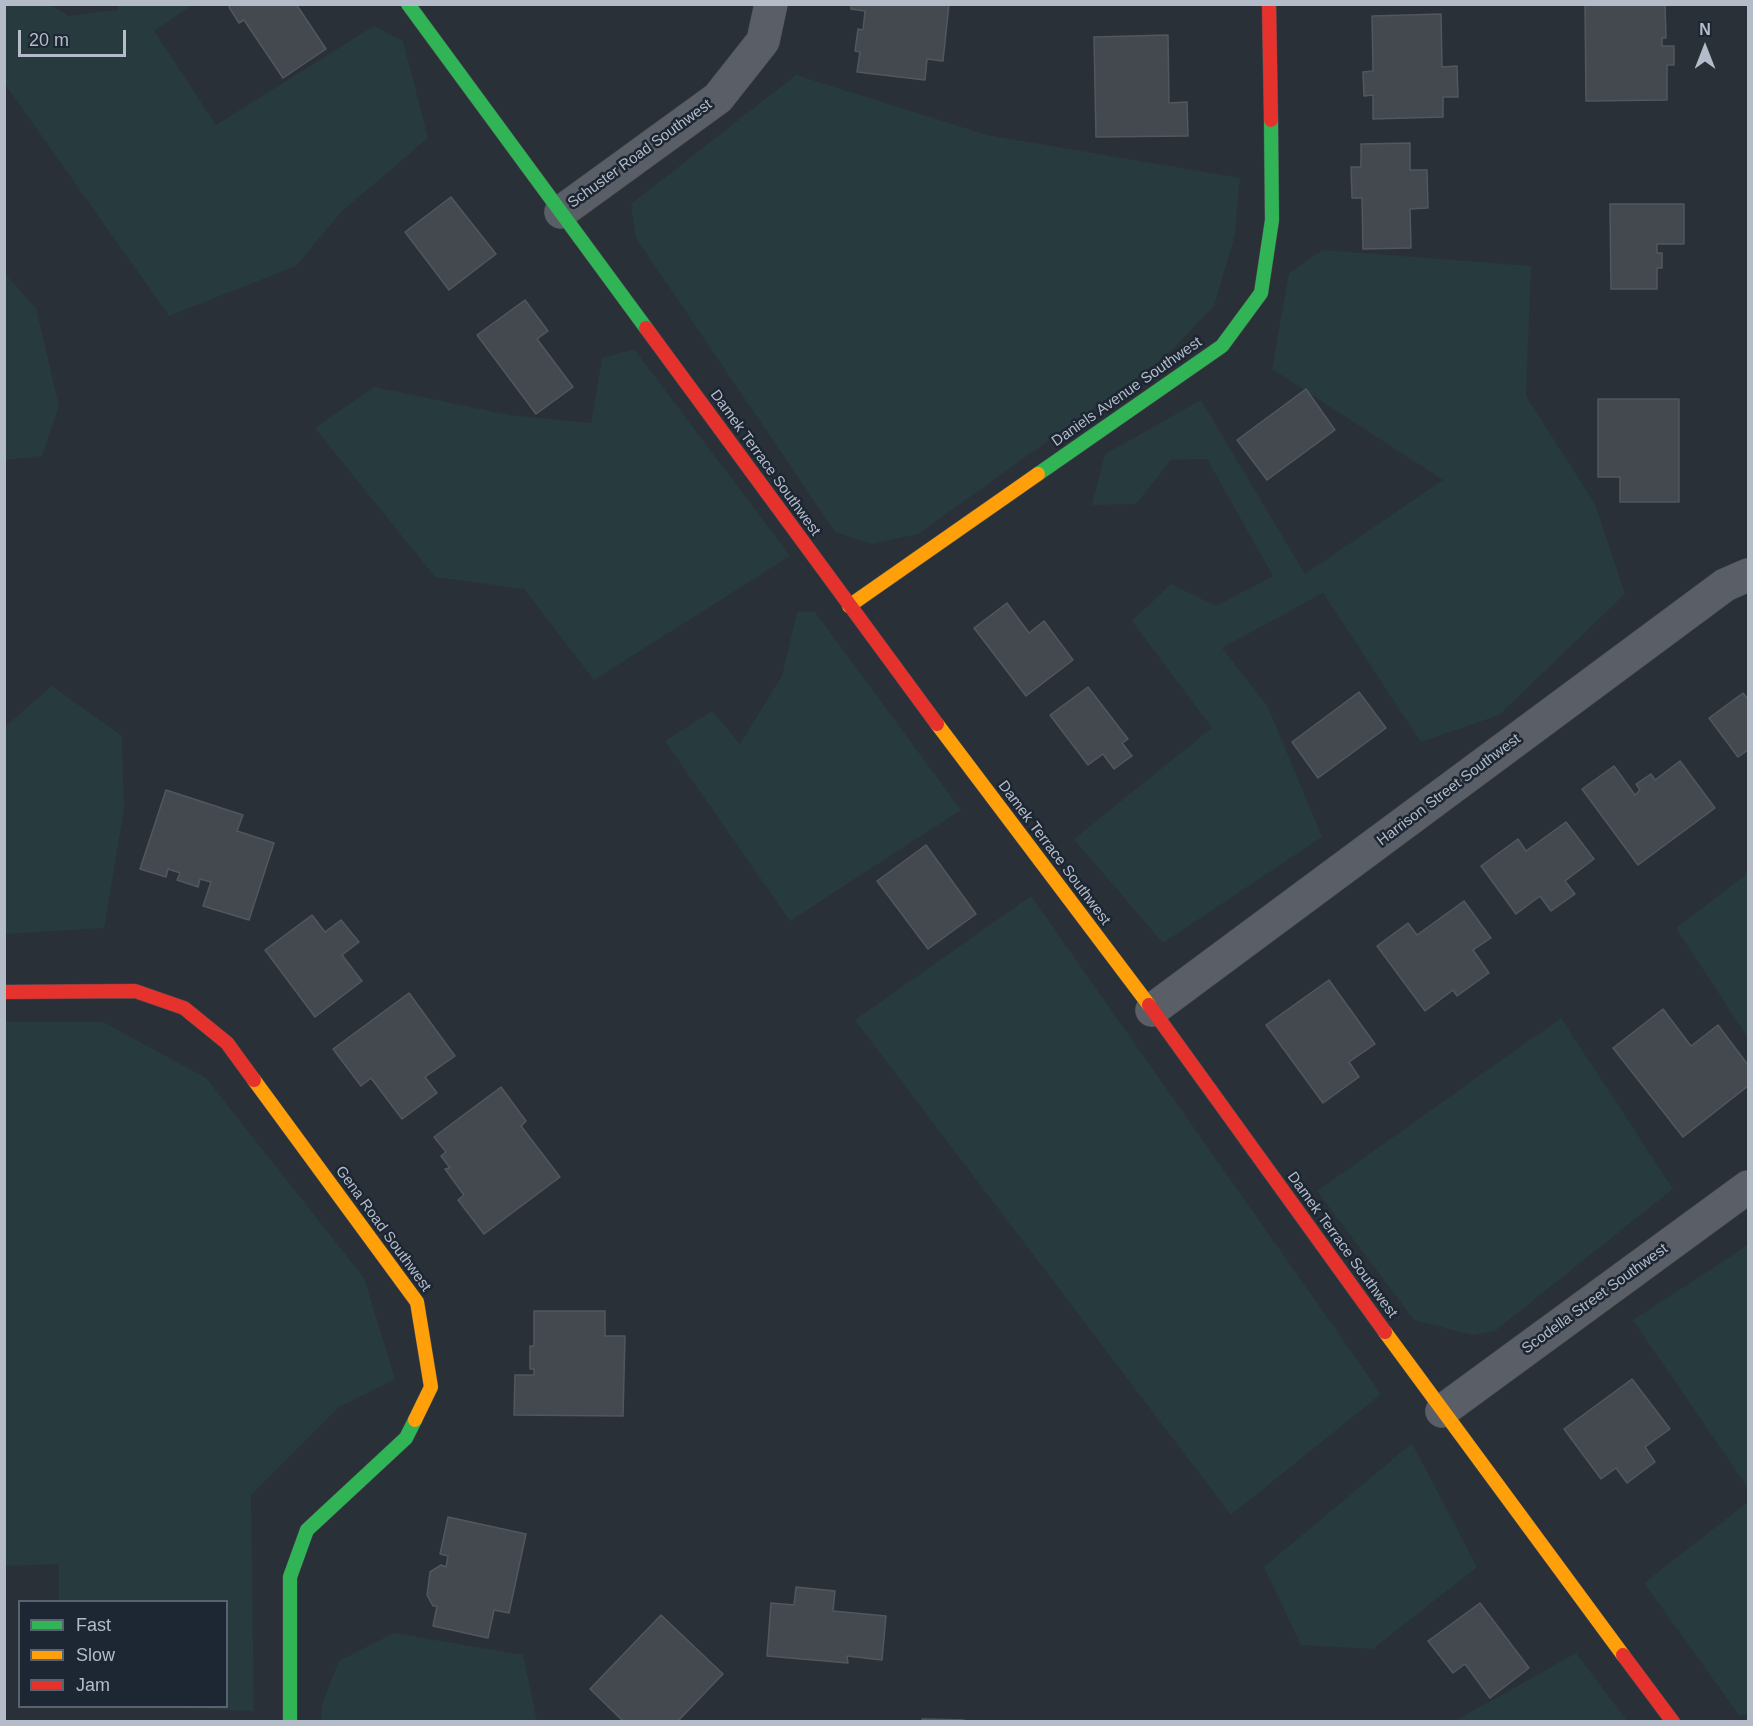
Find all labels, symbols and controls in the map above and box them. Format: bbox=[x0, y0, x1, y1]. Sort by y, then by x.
scale bar bbox=[21, 18, 129, 56]
north arrow bbox=[1675, 18, 1735, 78]
text: N bbox=[1699, 21, 1711, 38]
text: 20 m bbox=[29, 30, 69, 50]
street label: Schuster Road Southwest bbox=[565, 96, 715, 212]
street label: Daniels Avenue Southwest bbox=[1049, 333, 1205, 451]
street label: Damek Terrace Southwest bbox=[706, 387, 824, 539]
street label: Harrison Street Southwest bbox=[1374, 730, 1524, 850]
street label: Damek Terrace Southwest bbox=[994, 777, 1114, 929]
street label: Gena Road Southwest bbox=[331, 1163, 435, 1295]
street label: Damek Terrace Southwest bbox=[1283, 1169, 1401, 1321]
street label: Scodella Street Southwest bbox=[1519, 1240, 1671, 1358]
legend bbox=[18, 1600, 228, 1708]
text: Fast bbox=[76, 1615, 111, 1635]
text: Slow bbox=[76, 1645, 115, 1665]
text: Jam bbox=[76, 1675, 110, 1695]

